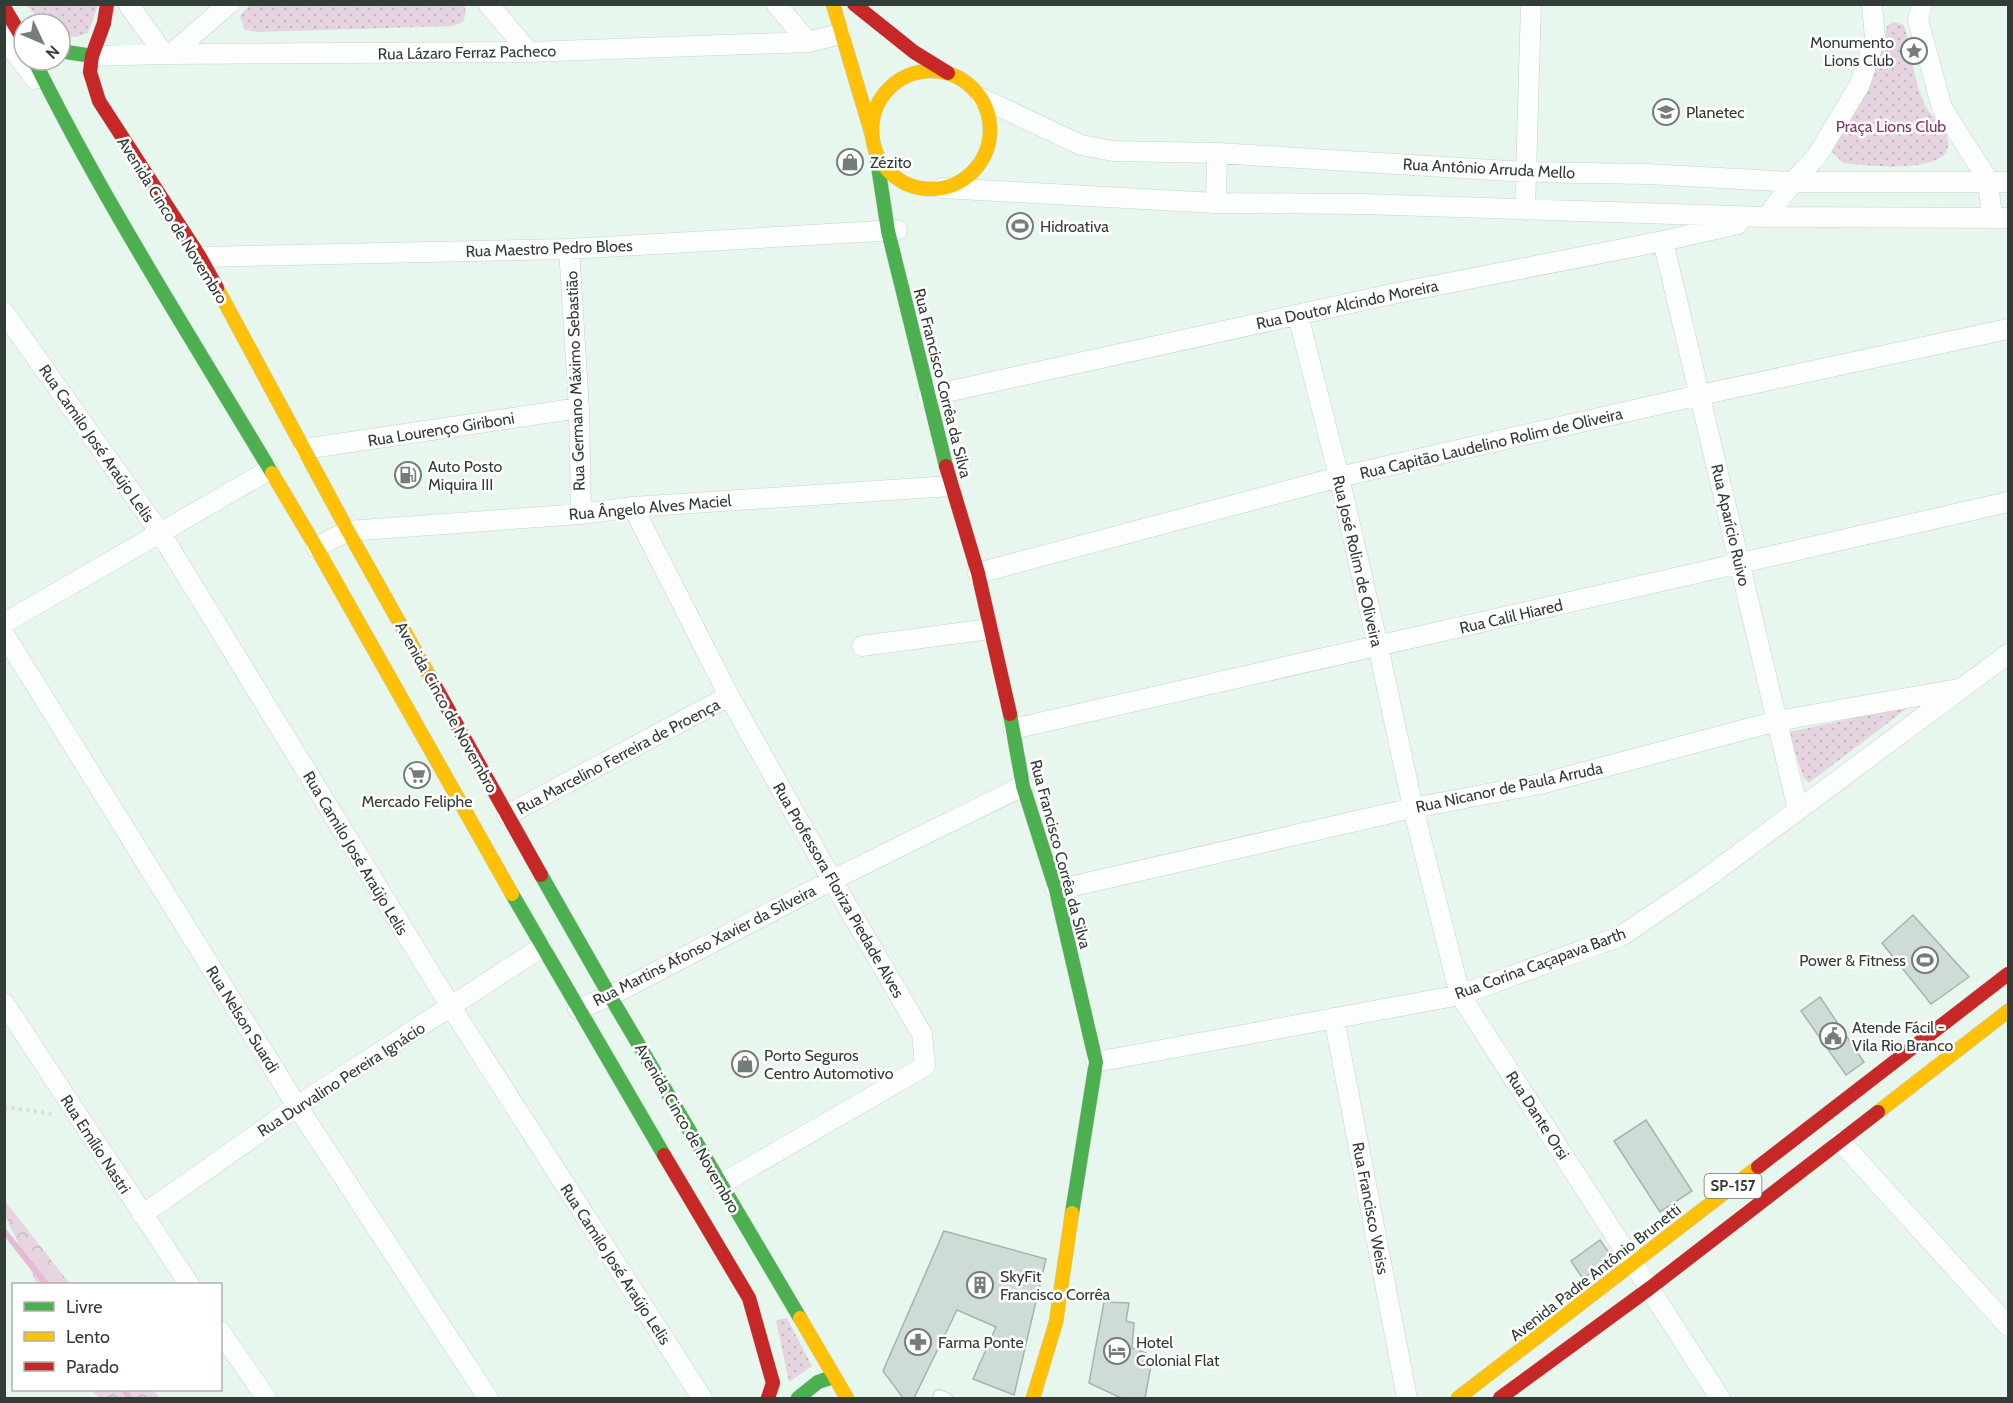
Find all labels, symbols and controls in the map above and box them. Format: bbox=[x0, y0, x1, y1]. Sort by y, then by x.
north arrow bbox=[12, 12, 72, 72]
place label: Monumento Lions Club bbox=[1810, 33, 1894, 70]
place icon: Monumento Lions Club bbox=[1899, 36, 1929, 66]
text: N bbox=[42, 41, 63, 63]
street label: Rua Lázaro Ferraz Pacheco bbox=[378, 41, 557, 64]
school or university icon: Planetec bbox=[1651, 97, 1681, 127]
place label: Planetec bbox=[1686, 103, 1744, 122]
park label: Praça Lions Club bbox=[1836, 117, 1946, 136]
street label: Avenida Cinco de Novembro bbox=[113, 133, 232, 307]
shop icon: Zézito bbox=[835, 147, 865, 177]
place label: Zézito bbox=[870, 153, 912, 172]
street label: Rua Antônio Arruda Mello bbox=[1402, 154, 1576, 183]
sports icon: Hidroativa bbox=[1005, 211, 1035, 241]
place label: Hidroativa bbox=[1040, 217, 1109, 236]
street label: Rua Maestro Pedro Bloes bbox=[465, 236, 633, 261]
street label: Rua Germano Máximo Sebastião bbox=[562, 270, 589, 491]
street label: Rua Doutor Alcindo Moreira bbox=[1254, 276, 1440, 333]
street label: Rua Francisco Corrêa da Silva bbox=[910, 286, 975, 480]
street label: Rua Camilo José Araújo Lelis bbox=[35, 361, 158, 526]
street label: Rua Capitão Laudelino Rolim de Oliveira bbox=[1358, 404, 1625, 483]
street label: Rua Lourenço Giriboni bbox=[366, 409, 516, 450]
place label: Auto Posto Miquira III bbox=[428, 457, 502, 494]
fuel station icon: Auto Posto Miquira III bbox=[393, 460, 423, 490]
street label: Rua Aparício Ruivo bbox=[1707, 462, 1754, 588]
street label: Rua José Rolim de Oliveira bbox=[1329, 474, 1387, 649]
street label: Rua Ângelo Alves Maciel bbox=[568, 491, 732, 524]
street label: Rua Calil Hiared bbox=[1458, 595, 1565, 638]
street label: Avenida Cinco de Novembro bbox=[392, 618, 502, 796]
street label: Rua Marcelino Ferreira de Proença bbox=[513, 695, 723, 818]
street label: Rua Francisco Corrêa da Silva bbox=[1026, 758, 1095, 951]
street label: Rua Nicanor de Paula Arruda bbox=[1414, 758, 1605, 817]
supermarket icon: Mercado Feliphe bbox=[402, 760, 432, 790]
street label: Rua Camilo José Araújo Lelis bbox=[299, 768, 412, 939]
street label: Rua Professora Floriza Piedade Alves bbox=[769, 779, 908, 1002]
place label: Mercado Feliphe bbox=[362, 792, 472, 811]
street label: Rua Martins Afonso Xavier da Silveira bbox=[590, 881, 819, 1010]
street label: Rua Corina Caçapava Barth bbox=[1452, 924, 1628, 1003]
sports icon: Power & Fitness bbox=[1910, 945, 1940, 975]
place label: Power & Fitness bbox=[1799, 951, 1906, 970]
street label: Rua Nelson Suardi bbox=[202, 962, 283, 1076]
street label: Rua Durvalino Pereira Ignácio bbox=[254, 1018, 429, 1141]
place label: Atende Fácil - Vila Rio Branco bbox=[1852, 1018, 1953, 1055]
public building icon: Atende Fácil - Vila Rio Branco bbox=[1818, 1021, 1848, 1051]
street label: Avenida Cinco de Novembro bbox=[631, 1040, 744, 1217]
place label: Porto Seguros Centro Automotivo bbox=[764, 1046, 894, 1083]
shop icon: Porto Seguros Centro Automotivo bbox=[730, 1049, 760, 1079]
street label: Rua Dante Orsi bbox=[1502, 1068, 1573, 1163]
street label: Rua Emílio Nastri bbox=[57, 1091, 135, 1197]
street label: Rua Francisco Weiss bbox=[1348, 1140, 1393, 1276]
road number: SP-157 bbox=[1704, 1174, 1762, 1198]
street label: Rua Camilo José Araújo Lelis bbox=[556, 1180, 675, 1348]
street label: Avenida Padre Antônio Brunetti bbox=[1506, 1200, 1685, 1345]
place label: SkyFit Francisco Corrêa bbox=[1000, 1267, 1111, 1304]
building icon: SkyFit Francisco Corrêa bbox=[965, 1270, 995, 1300]
legend bbox=[12, 1283, 222, 1391]
text: Livre bbox=[66, 1296, 102, 1318]
text: Lento bbox=[66, 1326, 110, 1348]
pharmacy icon: Farma Ponte bbox=[903, 1327, 933, 1357]
place label: Farma Ponte bbox=[938, 1333, 1024, 1352]
place label: Hotel Colonial Flat bbox=[1136, 1333, 1220, 1370]
hotel icon: Hotel Colonial Flat bbox=[1102, 1336, 1132, 1366]
text: Parado bbox=[66, 1356, 119, 1378]

